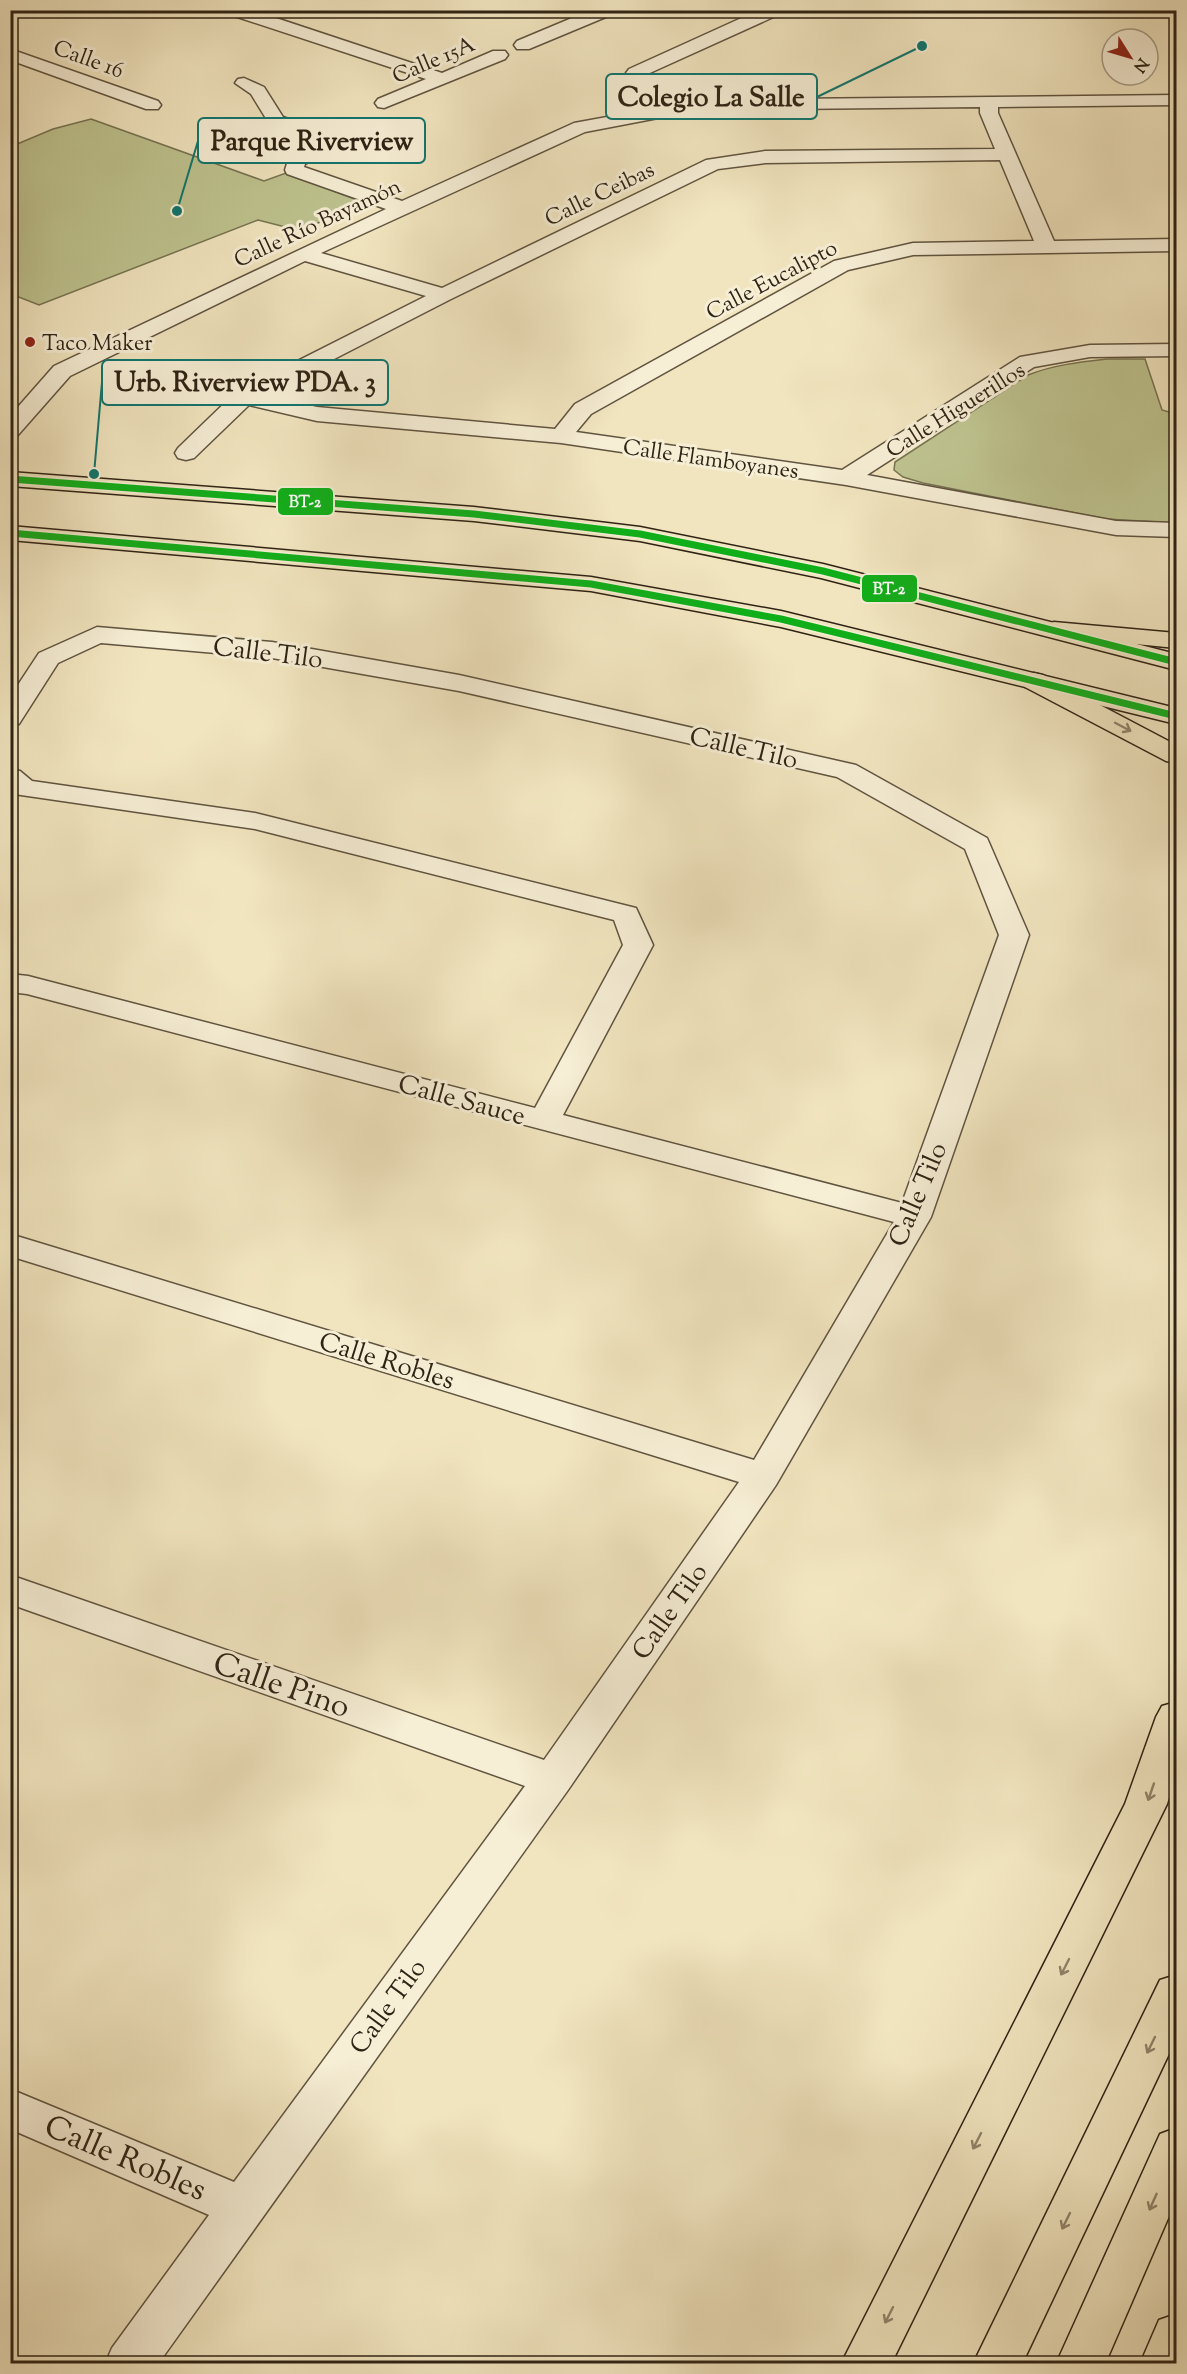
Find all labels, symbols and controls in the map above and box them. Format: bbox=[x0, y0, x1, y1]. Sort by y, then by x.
north arrow bbox=[1100, 27, 1160, 87]
street label: Calle 15A bbox=[388, 30, 481, 94]
street label: Calle 16 bbox=[48, 33, 128, 88]
text: N bbox=[1127, 52, 1153, 77]
callout: Colegio La Salle bbox=[606, 74, 817, 119]
text: Colegio La Salle bbox=[617, 80, 805, 119]
callout: Parque Riverview bbox=[198, 118, 425, 163]
text: Parque Riverview bbox=[211, 124, 414, 163]
street label: Calle Ceibas bbox=[540, 155, 661, 236]
street label: Calle Río Bayamón bbox=[229, 172, 407, 277]
street label: Calle Eucalipto bbox=[701, 234, 844, 330]
place label: Taco Maker bbox=[42, 329, 152, 361]
marker: Taco Maker bbox=[23, 335, 37, 349]
street label: Calle Higuerillos bbox=[881, 356, 1032, 467]
callout: Urb. Riverview PDA. 3 bbox=[102, 360, 388, 405]
text: Urb. Riverview PDA. 3 bbox=[114, 365, 376, 404]
street label: Calle Flamboyanes bbox=[621, 433, 801, 489]
line badge: BT-2 bbox=[277, 487, 334, 516]
text: BT-2 bbox=[289, 492, 322, 515]
line badge: BT-2 bbox=[861, 574, 918, 603]
text: BT-2 bbox=[873, 579, 906, 602]
street label: Calle Tilo bbox=[211, 629, 325, 680]
street label: Calle Tilo bbox=[686, 719, 801, 780]
one-way arrow bbox=[1114, 721, 1131, 733]
street label: Calle Sauce bbox=[394, 1067, 529, 1136]
street label: Calle Tilo bbox=[881, 1137, 958, 1253]
street label: Calle Robles bbox=[314, 1324, 459, 1401]
street label: Calle Tilo bbox=[624, 1557, 718, 1668]
street label: Calle Pino bbox=[206, 1642, 356, 1732]
one-way arrow bbox=[1144, 1782, 1155, 1801]
street label: Calle Tilo bbox=[342, 1952, 436, 2063]
one-way arrow bbox=[1058, 1957, 1070, 1975]
one-way arrow bbox=[1145, 2036, 1156, 2054]
street label: Calle Robles bbox=[37, 2105, 213, 2215]
one-way arrow bbox=[971, 2131, 982, 2149]
one-way arrow bbox=[1146, 2192, 1158, 2210]
one-way arrow bbox=[1059, 2211, 1071, 2229]
one-way arrow bbox=[883, 2306, 895, 2323]

